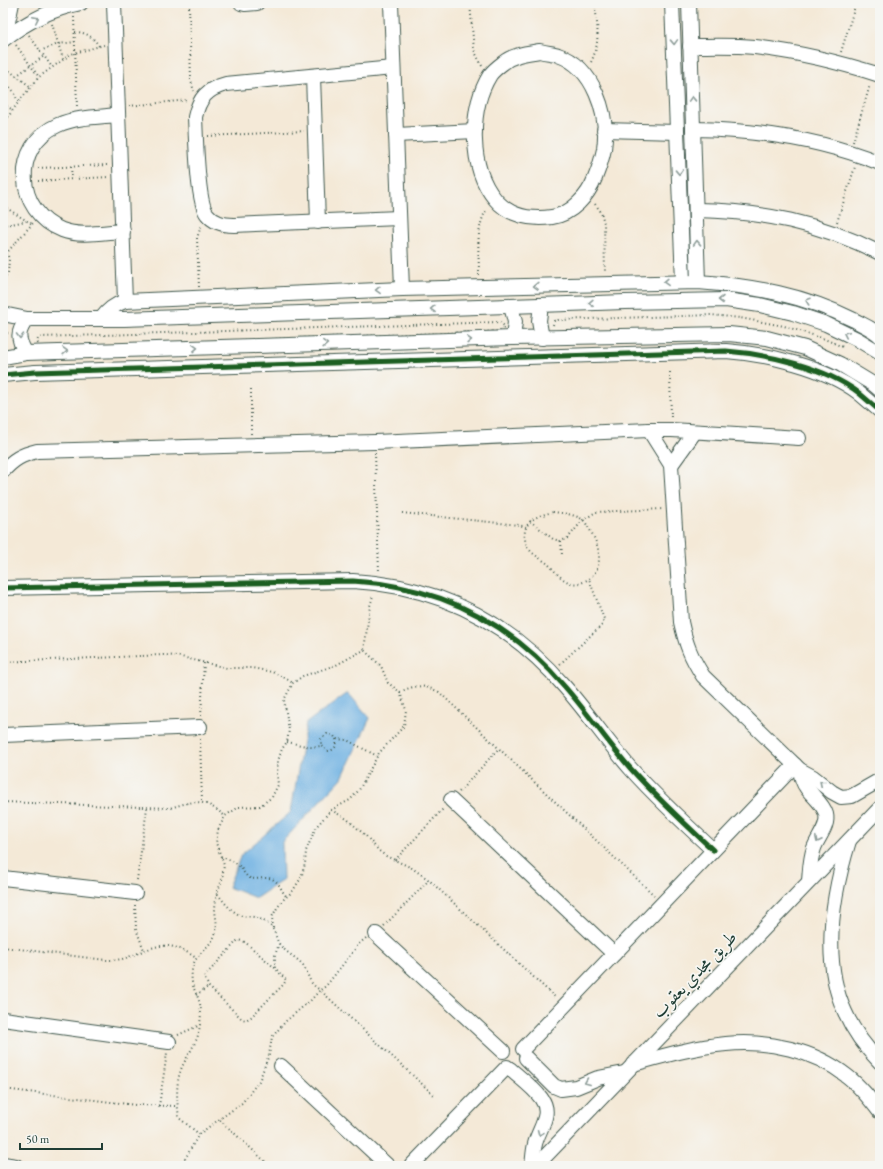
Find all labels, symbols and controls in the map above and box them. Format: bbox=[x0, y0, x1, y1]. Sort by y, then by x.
one-way arrow bbox=[32, 16, 39, 24]
one-way arrow bbox=[670, 39, 678, 45]
one-way arrow bbox=[688, 96, 696, 102]
one-way arrow bbox=[675, 169, 683, 175]
one-way arrow bbox=[693, 240, 701, 246]
one-way arrow bbox=[663, 278, 669, 286]
one-way arrow bbox=[533, 282, 539, 290]
one-way arrow bbox=[375, 286, 381, 294]
one-way arrow bbox=[718, 296, 724, 304]
one-way arrow bbox=[804, 297, 811, 305]
one-way arrow bbox=[588, 299, 594, 307]
one-way arrow bbox=[430, 304, 436, 313]
one-way arrow bbox=[843, 331, 850, 339]
one-way arrow bbox=[16, 333, 24, 339]
one-way arrow bbox=[466, 336, 472, 344]
one-way arrow bbox=[322, 340, 328, 348]
one-way arrow bbox=[192, 343, 198, 352]
one-way arrow bbox=[62, 347, 68, 356]
one-way arrow bbox=[820, 781, 827, 788]
one-way arrow bbox=[815, 836, 823, 843]
street label: طريق مجدي يعقوب bbox=[647, 925, 744, 1025]
one-way arrow bbox=[583, 1078, 590, 1086]
scale bar bbox=[20, 1125, 102, 1151]
one-way arrow bbox=[536, 1129, 544, 1136]
text: 50 m bbox=[26, 1131, 50, 1147]

